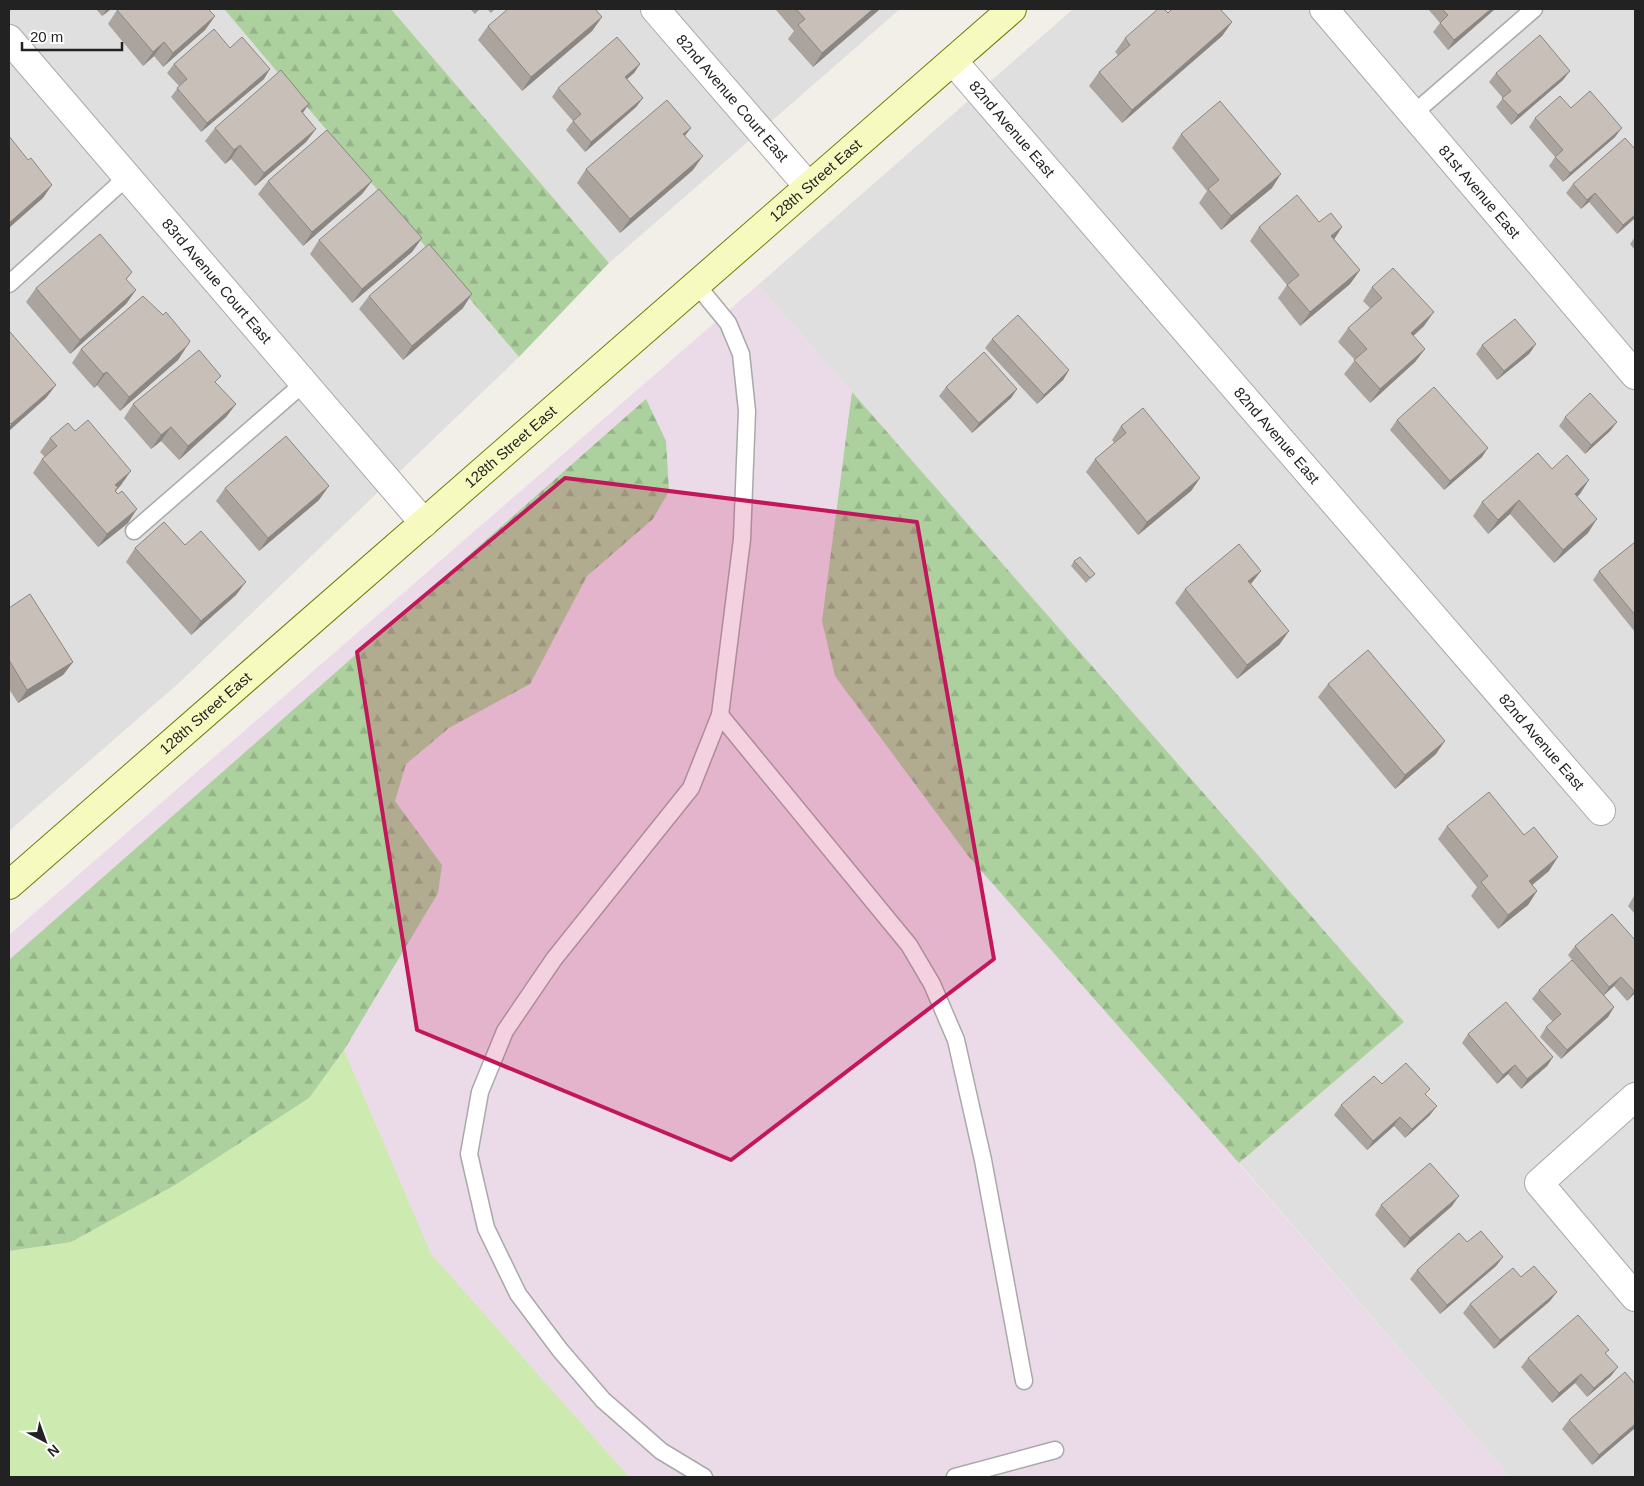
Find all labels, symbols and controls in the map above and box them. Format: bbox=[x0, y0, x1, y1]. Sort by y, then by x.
scale bar bbox=[22, 20, 122, 52]
text: 20 m bbox=[30, 28, 63, 45]
street label: 82nd Avenue Court East bbox=[673, 31, 793, 166]
street label: 82nd Avenue East bbox=[966, 77, 1059, 181]
street label: 128th Street East bbox=[766, 135, 865, 225]
street label: 81st Avenue East bbox=[1436, 142, 1525, 242]
street label: 83rd Avenue Court East bbox=[159, 215, 276, 347]
street label: 82nd Avenue East bbox=[1231, 384, 1324, 487]
street label: 128th Street East bbox=[461, 401, 560, 491]
street label: 128th Street East bbox=[156, 668, 255, 757]
street label: 82nd Avenue East bbox=[1496, 690, 1588, 794]
north arrow bbox=[20, 1416, 70, 1466]
text: N bbox=[44, 1441, 63, 1460]

